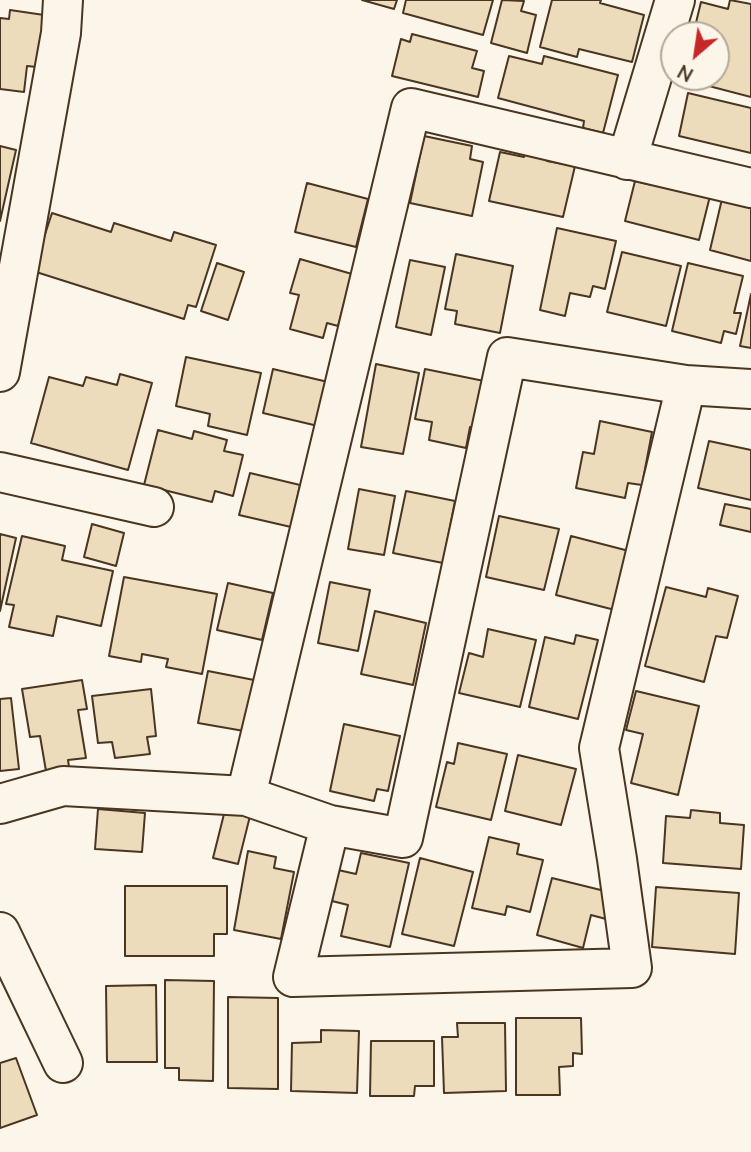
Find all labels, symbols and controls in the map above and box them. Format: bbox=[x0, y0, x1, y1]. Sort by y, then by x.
north arrow bbox=[660, 21, 730, 91]
text: N bbox=[673, 58, 698, 87]

